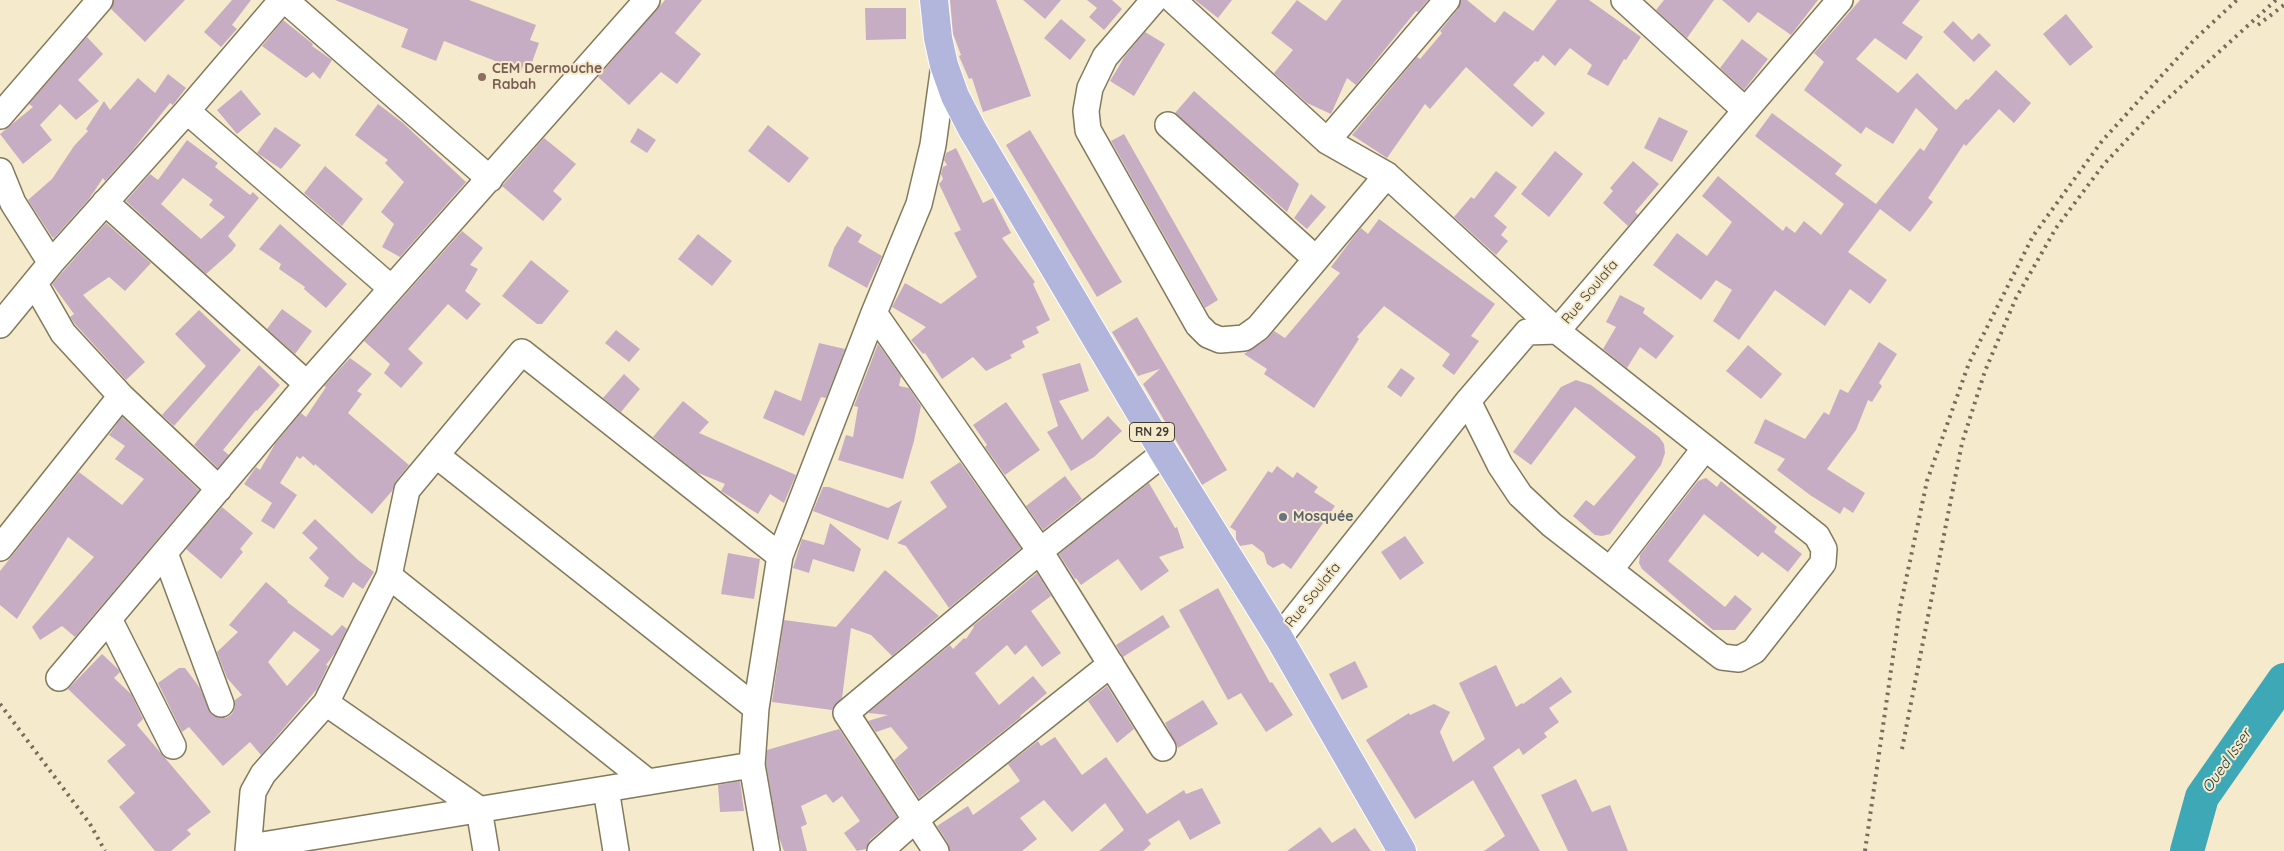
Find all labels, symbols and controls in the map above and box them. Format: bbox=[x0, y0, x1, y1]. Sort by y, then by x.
place label: CEM Dermouche Rabah bbox=[492, 61, 602, 94]
marker: CEM Dermouche Rabah bbox=[476, 71, 488, 83]
street label: Rue Soulafa bbox=[1558, 257, 1622, 327]
road number: RN 29 bbox=[1130, 422, 1174, 442]
place label: Mosquée bbox=[1293, 509, 1353, 525]
marker: Mosquée bbox=[1277, 511, 1289, 523]
street label: Rue Soulafa bbox=[1282, 559, 1344, 631]
water label: Oued Isser bbox=[2198, 726, 2256, 796]

